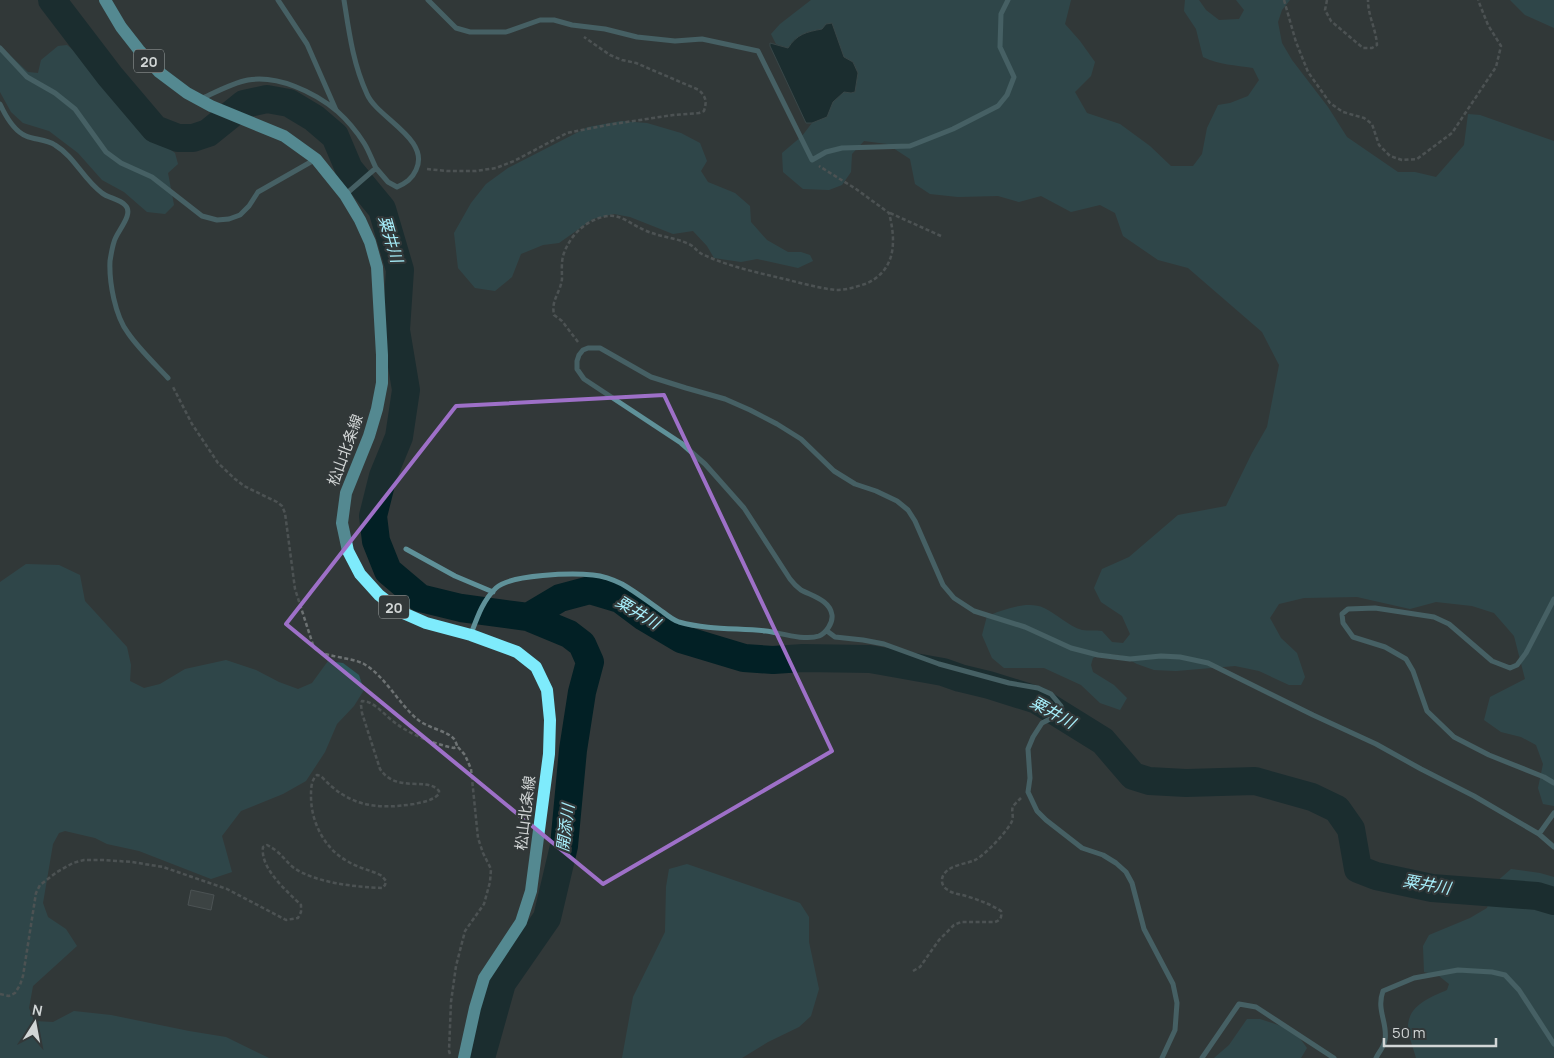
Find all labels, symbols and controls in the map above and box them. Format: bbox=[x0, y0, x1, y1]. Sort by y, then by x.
road number: 20 bbox=[134, 49, 164, 72]
water label: 粟井川 bbox=[374, 213, 409, 267]
street label: 松山北条線 bbox=[322, 411, 368, 489]
water label: 粟井川 bbox=[612, 590, 666, 635]
road number: 20 bbox=[379, 596, 409, 618]
water label: 粟井川 bbox=[1027, 691, 1081, 734]
street label: 松山北条線 bbox=[510, 774, 540, 852]
water label: 開添川 bbox=[551, 801, 579, 853]
water label: 粟井川 bbox=[1401, 869, 1455, 899]
north arrow bbox=[10, 998, 60, 1048]
text: N bbox=[31, 999, 44, 1020]
scale bar bbox=[1384, 1016, 1496, 1048]
text: 50 m bbox=[1392, 1022, 1426, 1043]

